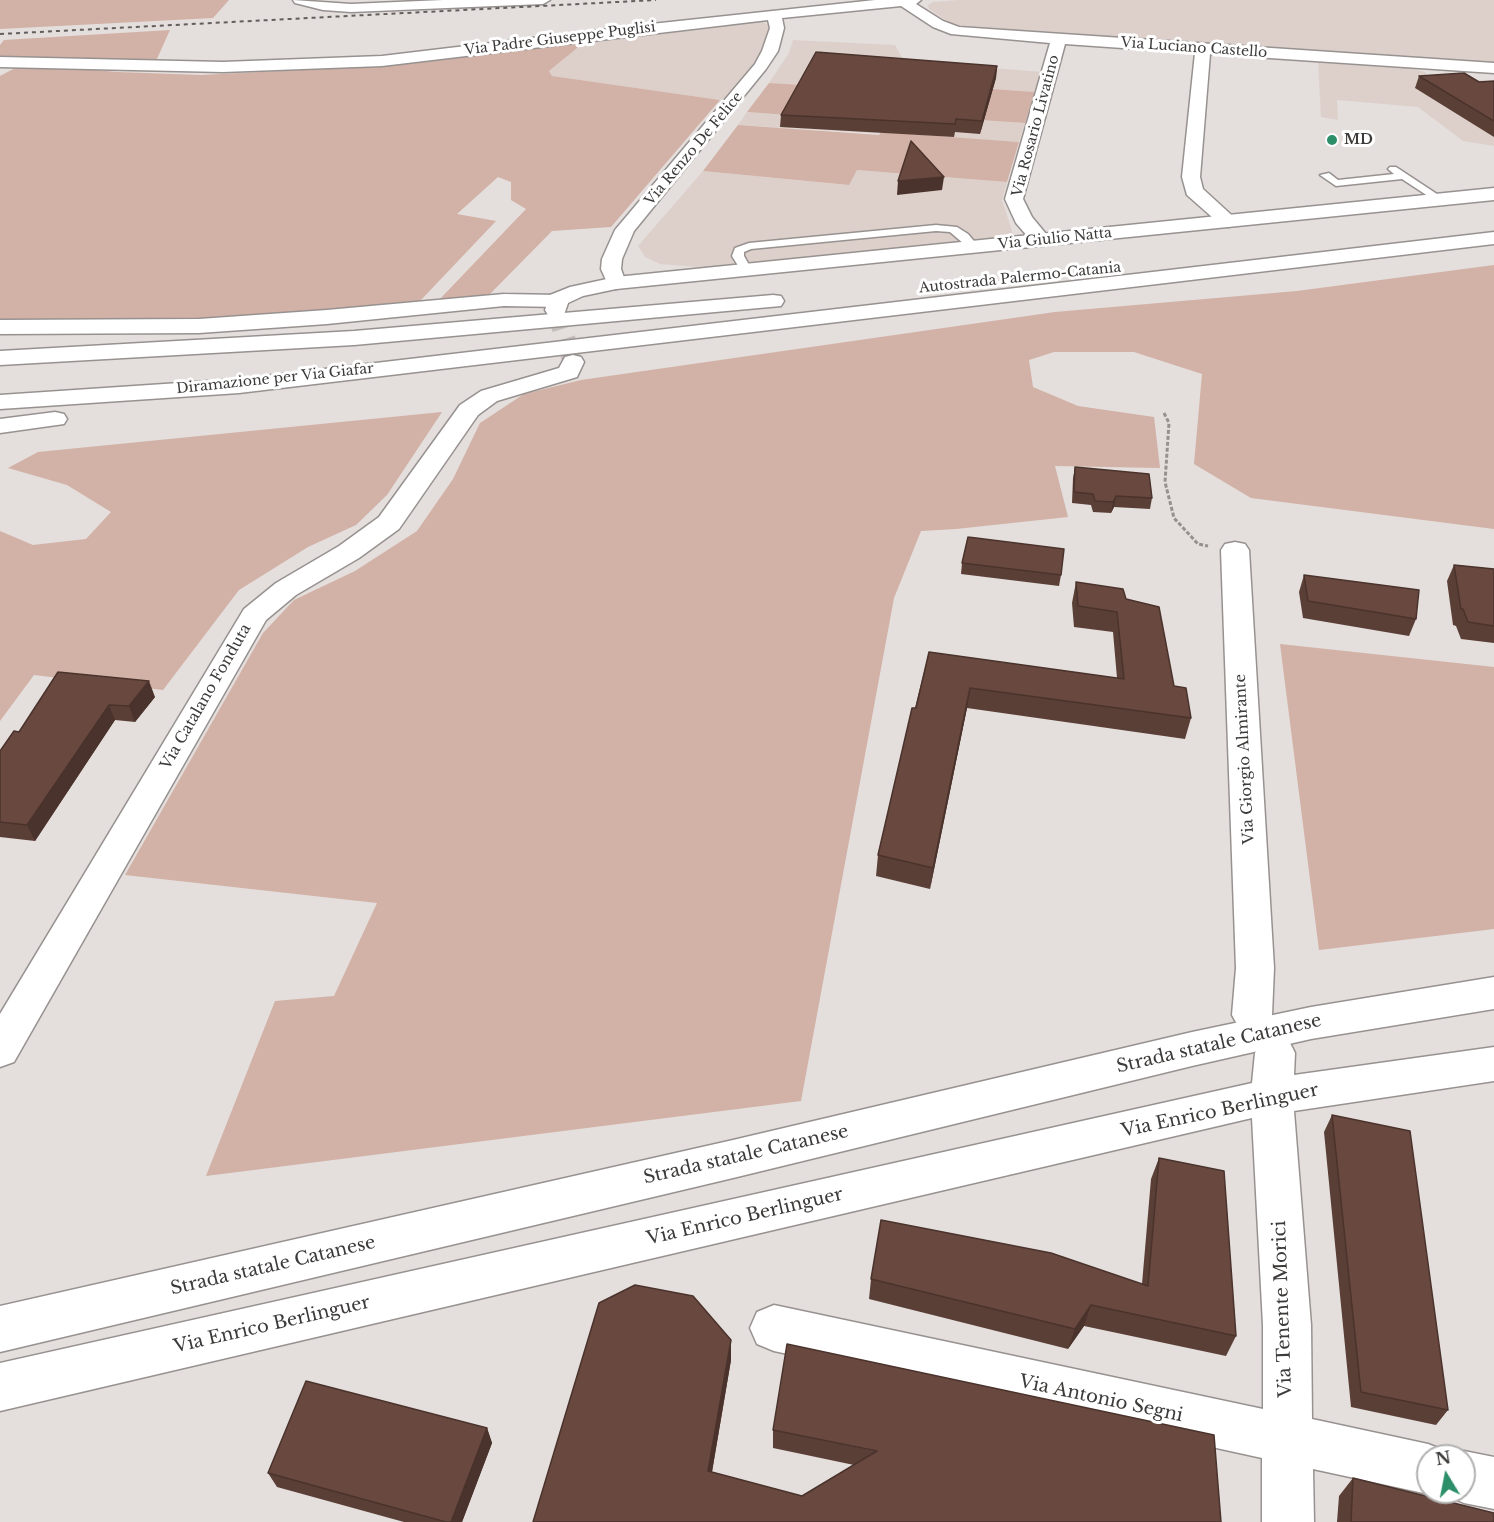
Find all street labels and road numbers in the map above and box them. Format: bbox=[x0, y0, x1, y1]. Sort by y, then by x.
street label: Via Padre Giuseppe Puglisi bbox=[464, 19, 656, 59]
street label: Via Luciano Castello bbox=[1120, 35, 1268, 61]
street label: Via Rosario Livatino bbox=[1009, 53, 1063, 199]
street label: Via Renzo De Felice bbox=[642, 89, 746, 209]
street label: Via Giulio Natta bbox=[997, 225, 1113, 253]
street label: Autostrada Palermo-Catania bbox=[918, 259, 1122, 297]
street label: Diramazione per Via Giafar bbox=[176, 360, 374, 398]
street label: Via Catalano Fonduta bbox=[157, 621, 255, 773]
street label: Via Giorgio Almirante bbox=[1232, 673, 1258, 845]
street label: Strada statale Catanese bbox=[1114, 1010, 1324, 1078]
street label: Via Enrico Berlinguer bbox=[1120, 1080, 1320, 1142]
street label: Strada statale Catanese bbox=[641, 1121, 851, 1189]
street label: Via Enrico Berlinguer bbox=[645, 1184, 845, 1250]
street label: Via Tenente Morici bbox=[1269, 1220, 1297, 1398]
street label: Strada statale Catanese bbox=[168, 1232, 378, 1300]
street label: Via Enrico Berlinguer bbox=[172, 1292, 372, 1358]
street label: Via Antonio Segni bbox=[1017, 1371, 1185, 1427]

